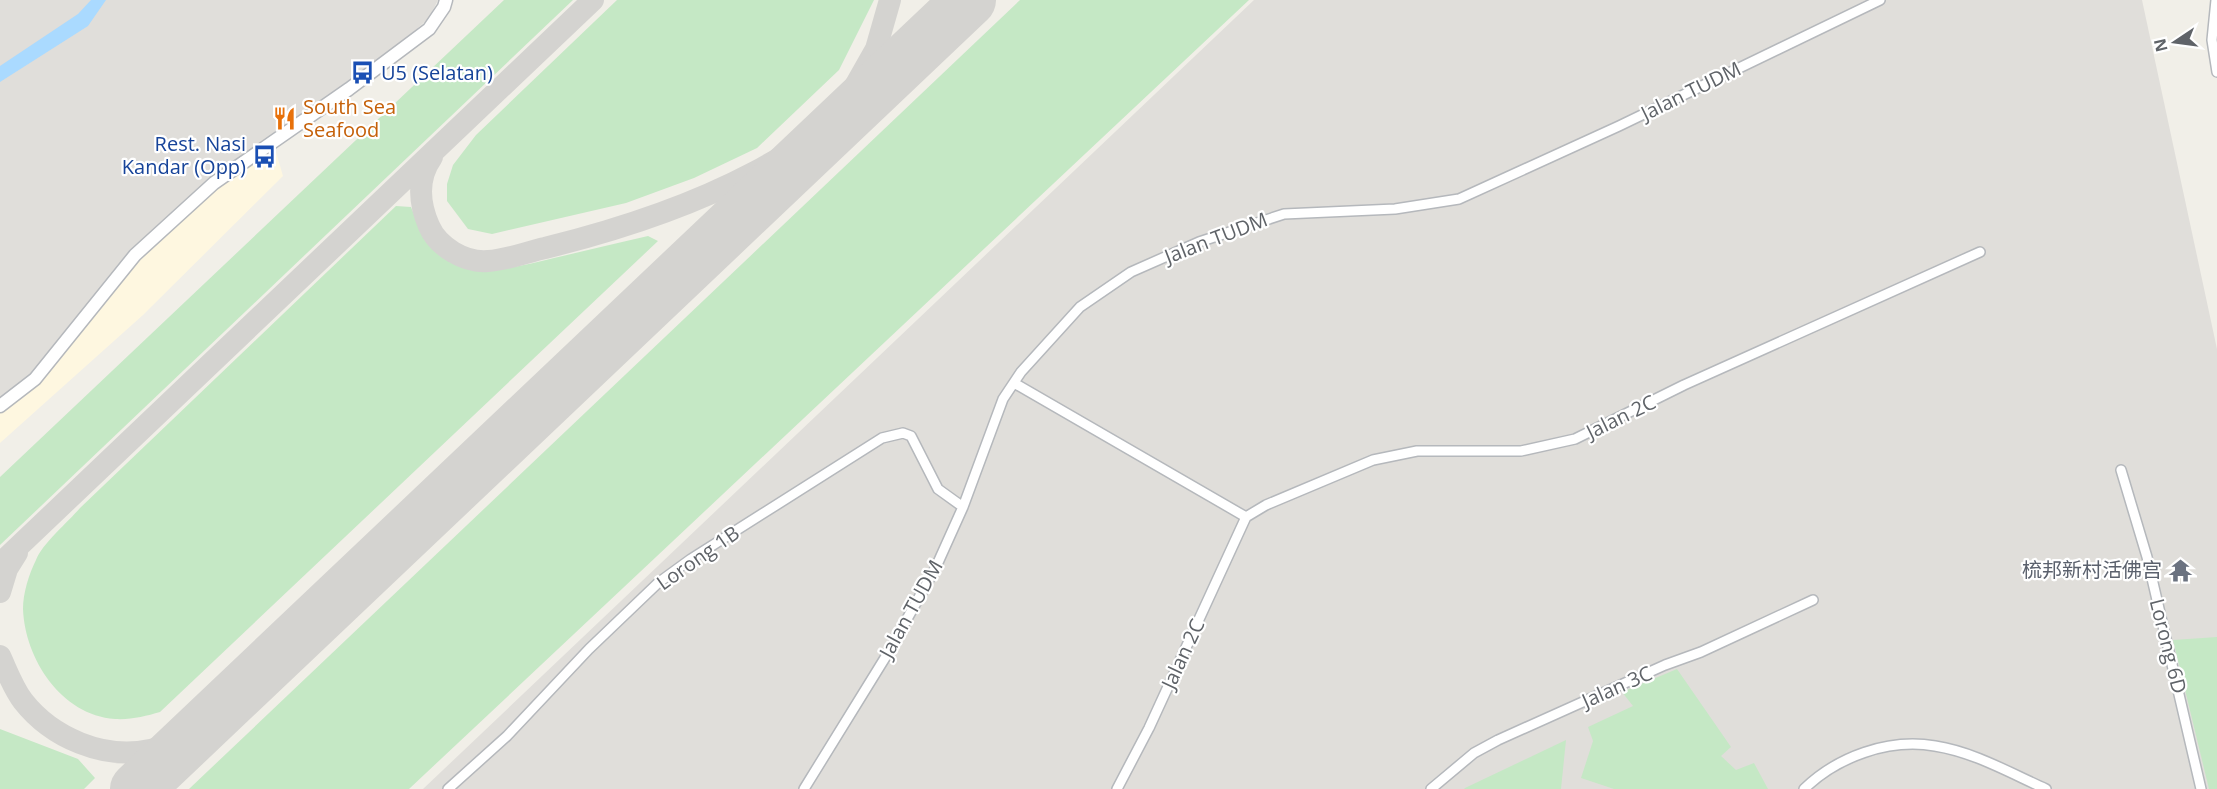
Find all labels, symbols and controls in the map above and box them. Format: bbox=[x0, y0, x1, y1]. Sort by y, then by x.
north arrow bbox=[2145, 12, 2205, 72]
text: N bbox=[2148, 37, 2173, 54]
street label: Jalan TUDM bbox=[1634, 55, 1745, 127]
place label: U5 (Selatan) bbox=[381, 59, 493, 86]
bus stop icon: U5 (Selatan) bbox=[350, 60, 376, 86]
place label: South Sea Seafood bbox=[303, 93, 396, 143]
restaurant icon: South Sea Seafood bbox=[272, 106, 298, 132]
place label: Rest. Nasi Kandar (Opp) bbox=[122, 130, 246, 180]
bus stop icon: Rest. Nasi Kandar (Opp) bbox=[251, 143, 277, 169]
street label: Jalan TUDM bbox=[1159, 206, 1271, 270]
street label: Jalan 2C bbox=[1580, 388, 1660, 446]
street label: Lorong 1B bbox=[651, 519, 745, 596]
street label: Jalan TUDM bbox=[872, 555, 949, 664]
place label: 梳邦新村活佛宫 bbox=[2022, 556, 2162, 583]
temple icon: 梳邦新村活佛宫 bbox=[2167, 557, 2193, 583]
street label: Lorong 6D bbox=[2144, 596, 2193, 696]
street label: Jalan 2C bbox=[1154, 614, 1210, 695]
street label: Jalan 3C bbox=[1576, 659, 1656, 715]

